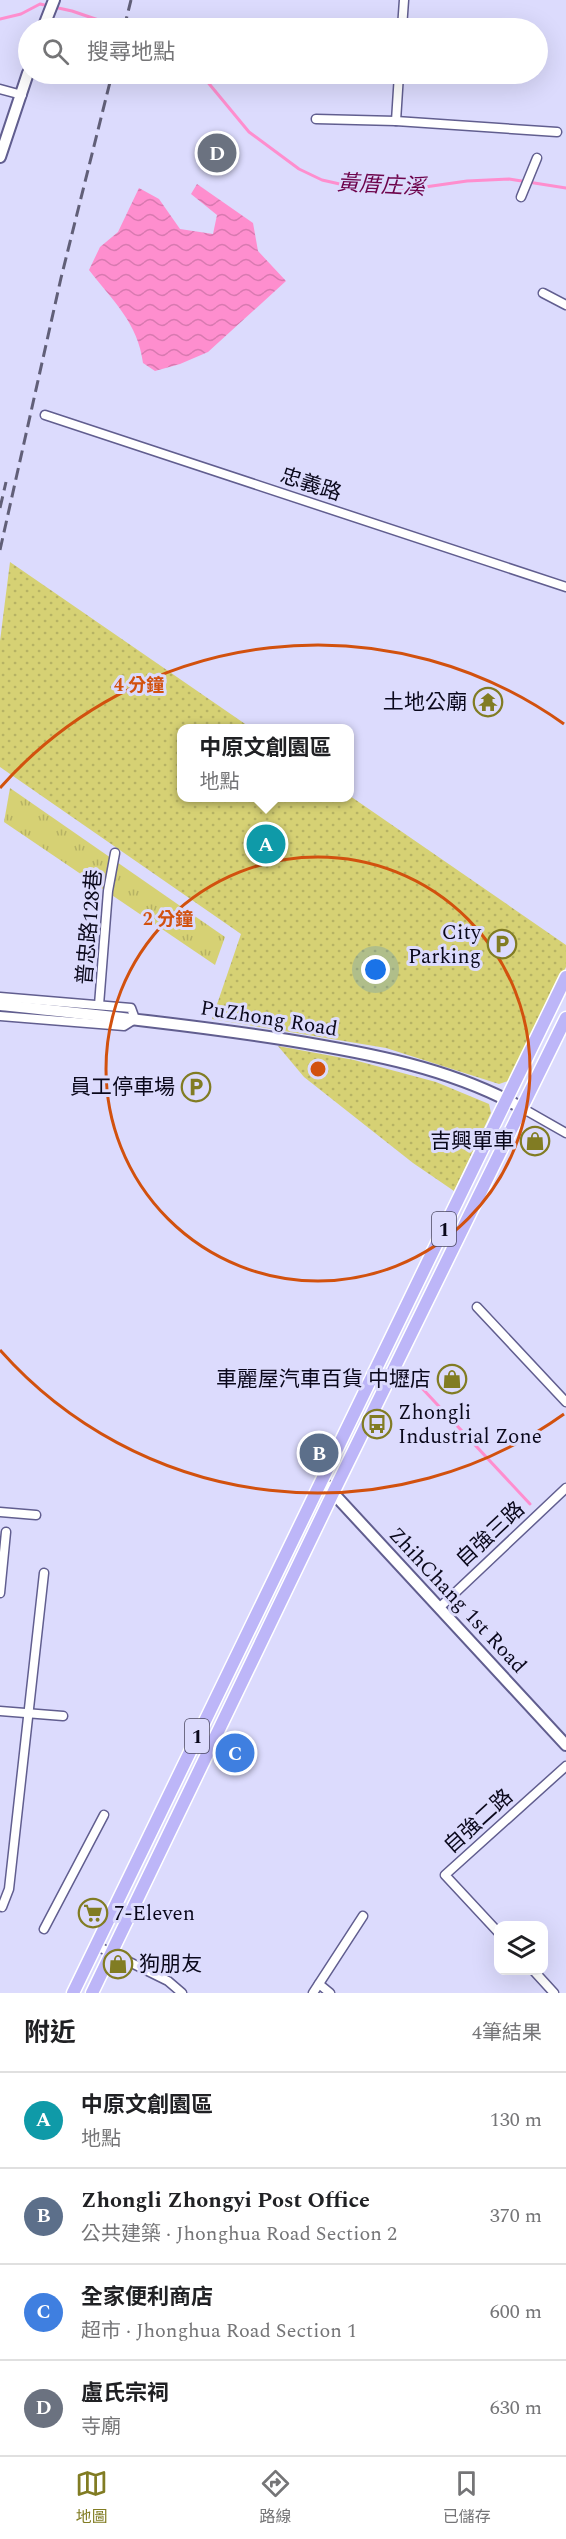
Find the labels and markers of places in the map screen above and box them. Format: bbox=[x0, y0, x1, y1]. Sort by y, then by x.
pin: D bbox=[198, 130, 236, 176]
temple icon: 土地公廟 bbox=[472, 686, 504, 718]
place label: 土地公廟 bbox=[383, 687, 467, 719]
pin: A bbox=[246, 822, 286, 866]
place label: City Parking bbox=[408, 917, 482, 973]
parking icon: City Parking bbox=[486, 928, 518, 960]
centre of rings bbox=[308, 1059, 328, 1079]
parking icon: 員工停車場 bbox=[180, 1071, 212, 1103]
place label: 員工停車場 bbox=[70, 1072, 175, 1104]
shop icon: 吉興單車 bbox=[519, 1125, 551, 1157]
place label: 吉興單車 bbox=[430, 1126, 514, 1158]
shop icon: 車麗屋汽車百貨 中壢店 bbox=[436, 1363, 468, 1395]
place label: 車麗屋汽車百貨 中壢店 bbox=[216, 1364, 431, 1396]
place label: Zhongli Industrial Zone bbox=[398, 1397, 542, 1453]
bus stop icon: Zhongli Industrial Zone bbox=[361, 1408, 393, 1440]
pin: B bbox=[300, 1430, 338, 1476]
pin: C bbox=[216, 1730, 254, 1776]
supermarket icon: 7-Eleven bbox=[77, 1897, 109, 1929]
place label: 7-Eleven bbox=[114, 1898, 195, 1930]
shop icon: 狗朋友 bbox=[102, 1948, 134, 1980]
place label: 狗朋友 bbox=[139, 1949, 202, 1981]

